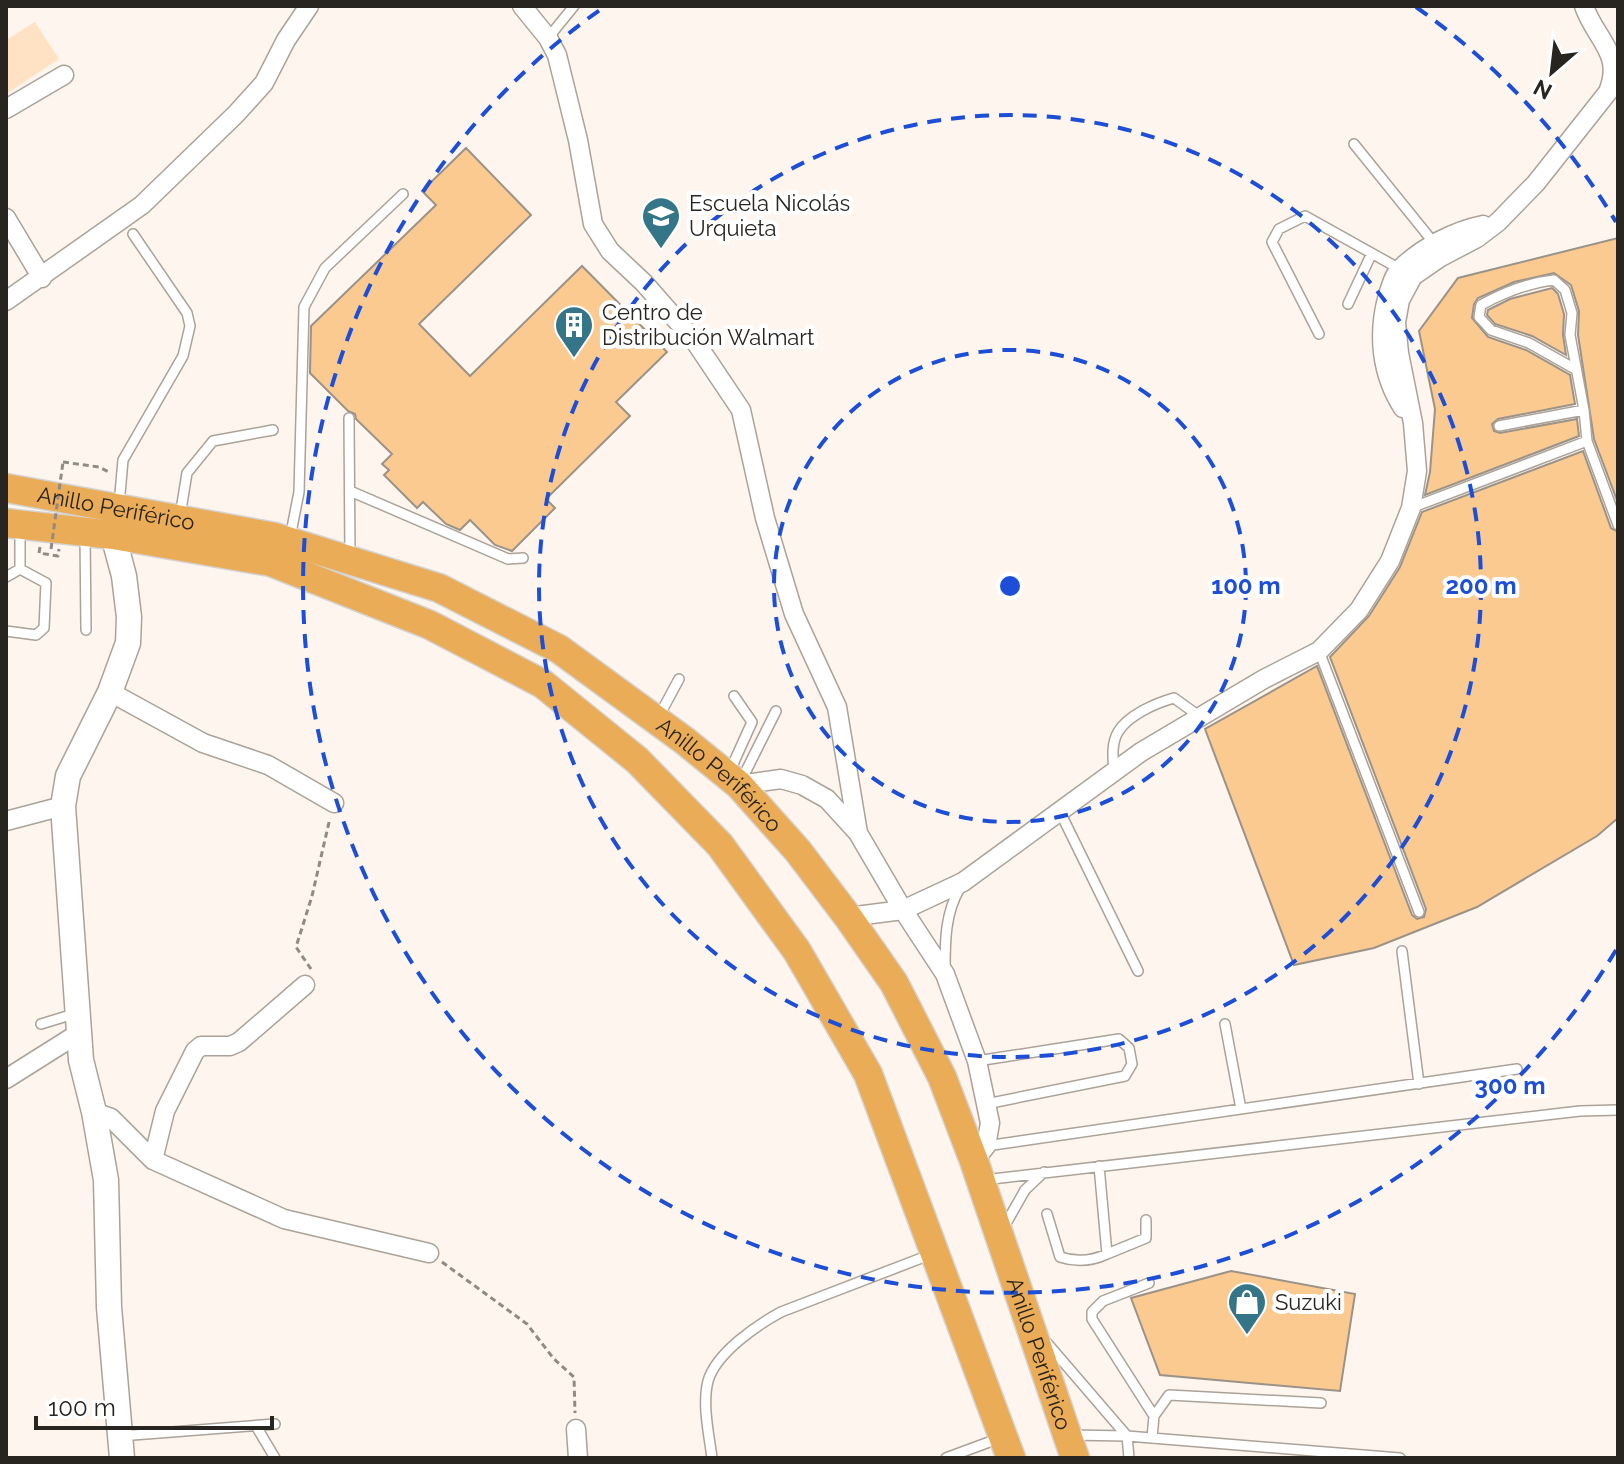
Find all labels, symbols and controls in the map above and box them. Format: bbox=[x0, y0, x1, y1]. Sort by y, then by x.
north arrow bbox=[1512, 32, 1592, 112]
text: N bbox=[1529, 74, 1556, 105]
place label: Escuela Nicolás Urquieta bbox=[689, 190, 850, 241]
school or university icon: Escuela Nicolás Urquieta bbox=[640, 195, 682, 250]
place label: Centro de Distribución Walmart bbox=[602, 299, 815, 350]
building icon: Centro de Distribución Walmart bbox=[553, 304, 595, 359]
street label: Anillo Periférico bbox=[35, 481, 197, 535]
text: 100 m bbox=[1211, 571, 1281, 600]
text: 200 m bbox=[1445, 571, 1517, 600]
centre of rings bbox=[996, 572, 1024, 600]
street label: Anillo Periférico bbox=[652, 712, 788, 837]
text: 300 m bbox=[1475, 1071, 1545, 1100]
street label: Anillo Periférico bbox=[1001, 1274, 1077, 1433]
shop icon: Suzuki bbox=[1226, 1281, 1268, 1336]
place label: Suzuki bbox=[1275, 1289, 1342, 1315]
scale bar bbox=[36, 1380, 272, 1430]
text: 100 m bbox=[48, 1393, 116, 1422]

